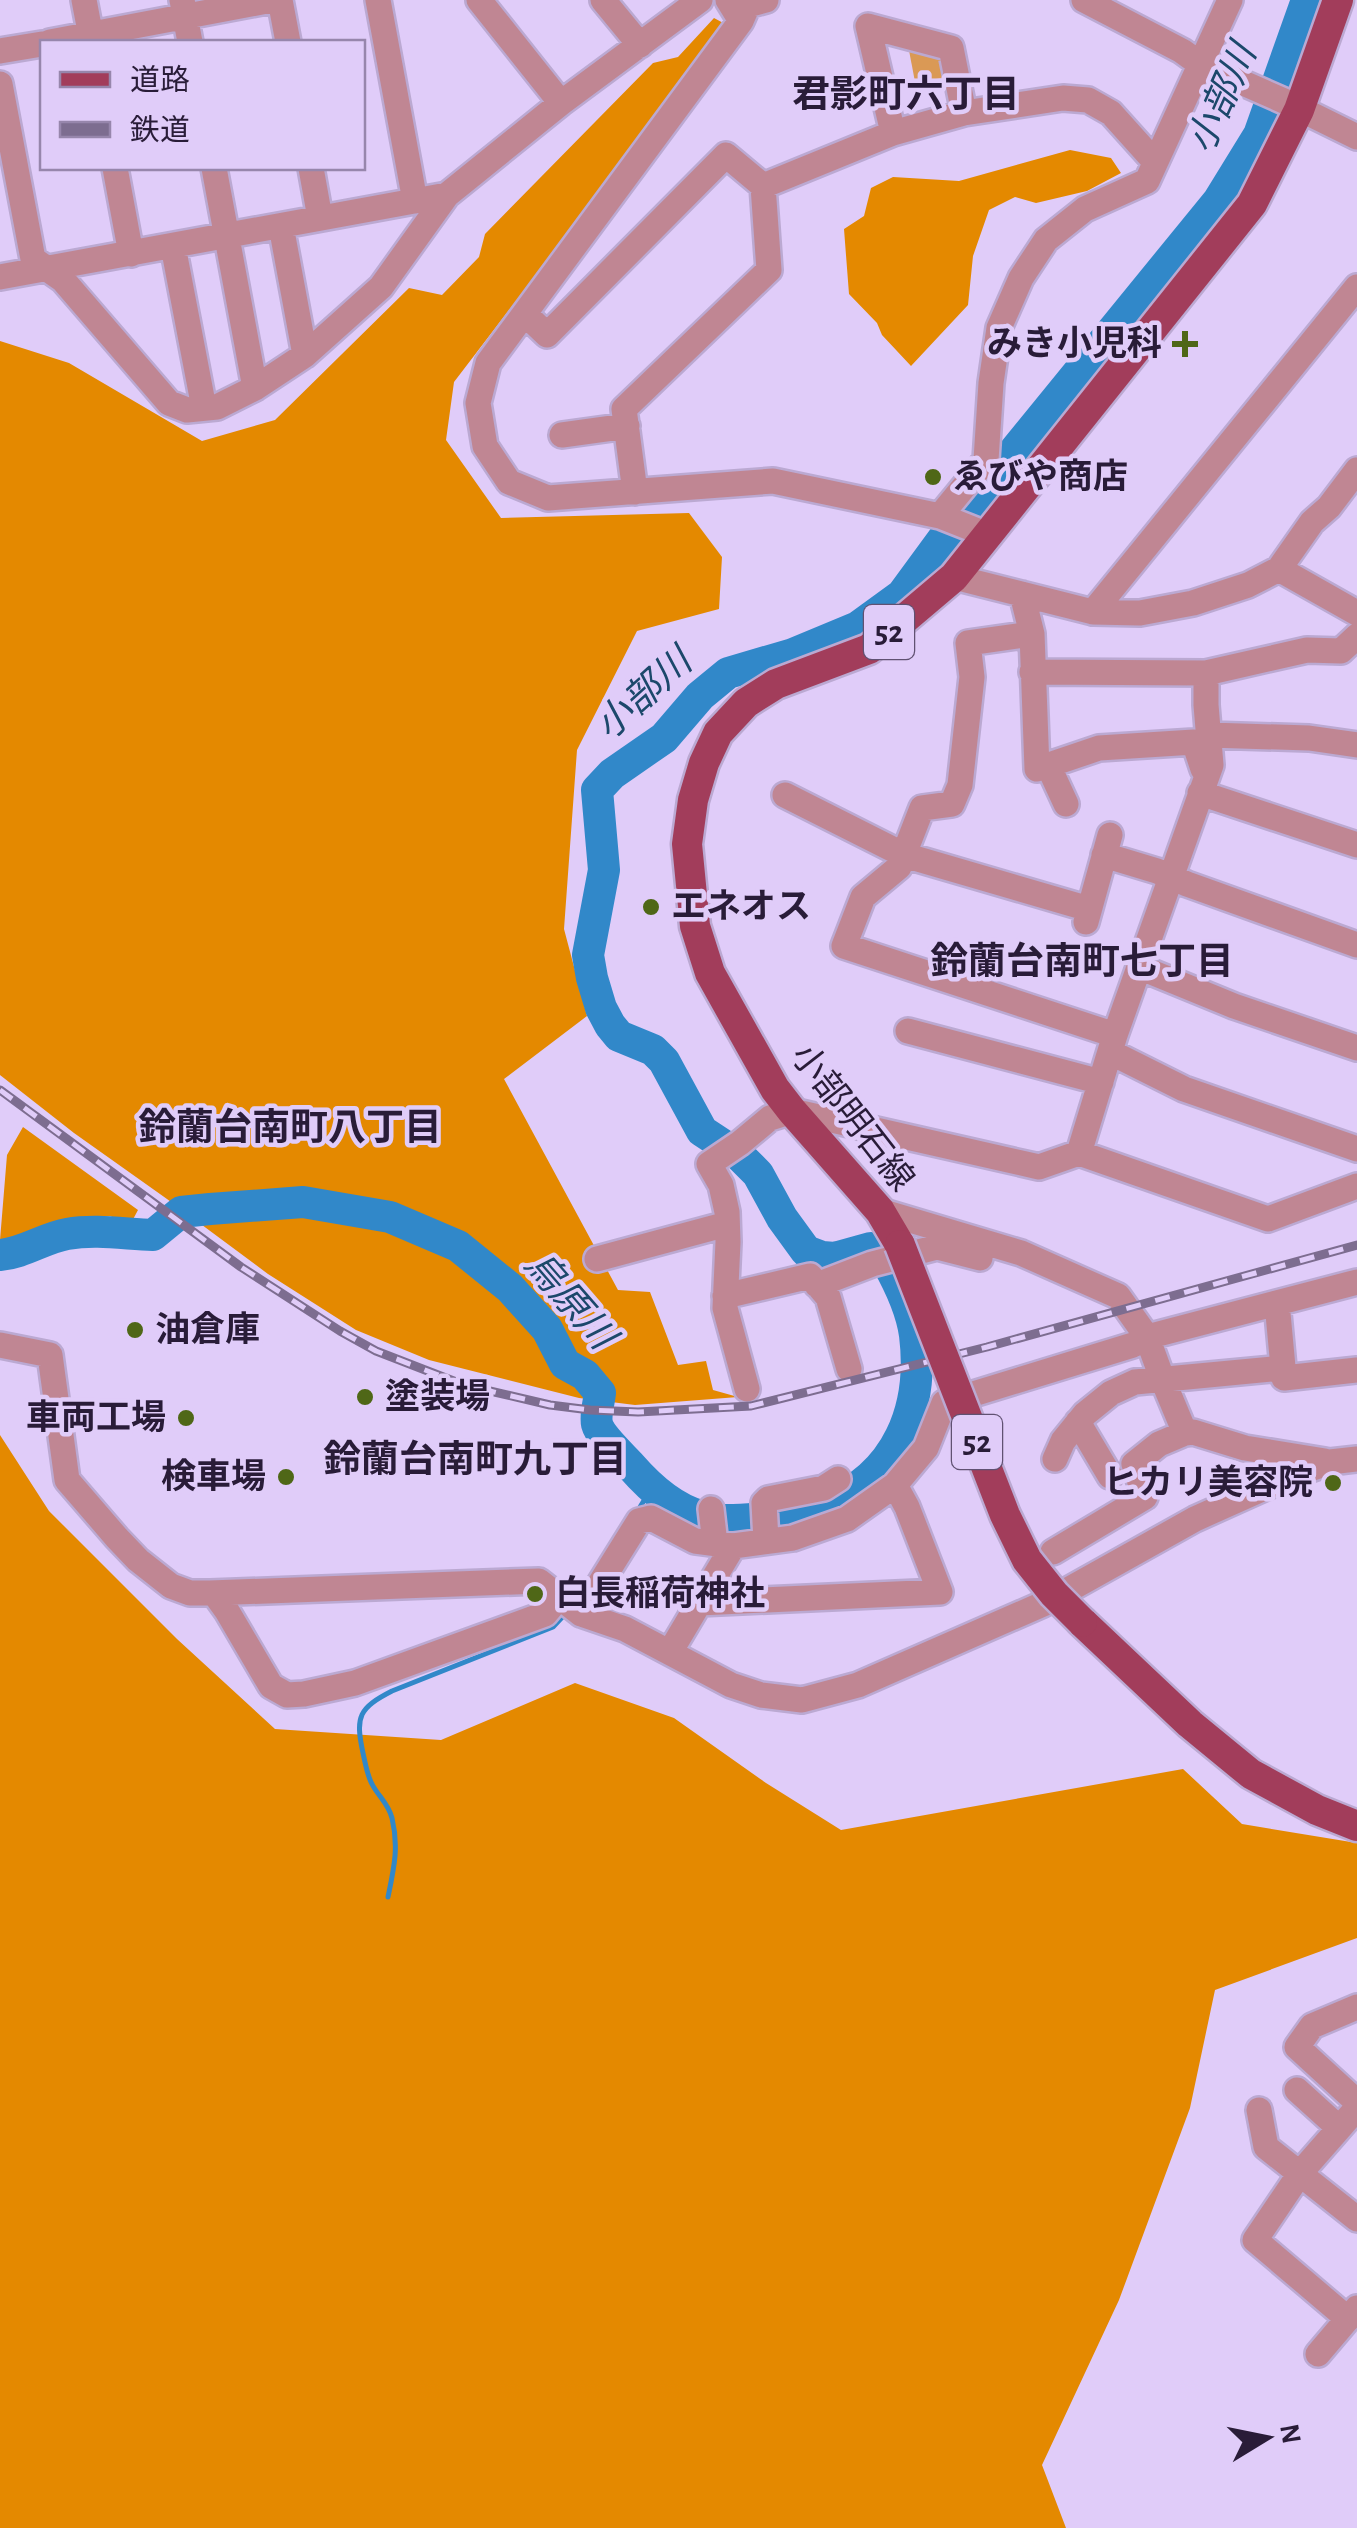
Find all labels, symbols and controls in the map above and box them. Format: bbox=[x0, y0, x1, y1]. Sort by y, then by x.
water label: 小部川 bbox=[1181, 35, 1265, 159]
legend bbox=[40, 40, 365, 170]
text: 道路 bbox=[130, 64, 190, 96]
district label: 君影町六丁目 bbox=[792, 74, 1020, 115]
text: 鉄道 bbox=[130, 114, 190, 146]
place label: みき小児科 bbox=[987, 325, 1162, 362]
marker: みき小児科 bbox=[1172, 331, 1198, 357]
place label: ゑびや商店 bbox=[953, 458, 1128, 495]
marker: ゑびや商店 bbox=[922, 466, 944, 488]
road number: 52 bbox=[864, 605, 914, 659]
water label: 小部川 bbox=[588, 639, 702, 747]
place label: エネオス bbox=[671, 889, 811, 925]
marker: エネオス bbox=[640, 896, 662, 918]
district label: 鈴蘭台南町七丁目 bbox=[930, 941, 1234, 982]
street label: 小部明石線 bbox=[784, 1037, 921, 1198]
district label: 鈴蘭台南町八丁目 bbox=[138, 1107, 442, 1148]
water label: 烏原川 bbox=[517, 1244, 626, 1359]
place label: 油倉庫 bbox=[155, 1310, 260, 1348]
marker: 油倉庫 bbox=[124, 1319, 146, 1341]
place label: 塗装場 bbox=[385, 1378, 490, 1415]
marker: 塗装場 bbox=[354, 1386, 376, 1408]
place label: 車両工場 bbox=[26, 1399, 166, 1436]
marker: 車両工場 bbox=[175, 1407, 197, 1429]
road number: 52 bbox=[952, 1415, 1002, 1469]
district label: 鈴蘭台南町九丁目 bbox=[323, 1439, 627, 1480]
place label: 検車場 bbox=[161, 1458, 266, 1495]
place label: ヒカリ美容院 bbox=[1103, 1464, 1313, 1501]
marker: 検車場 bbox=[275, 1466, 297, 1488]
marker: ヒカリ美容院 bbox=[1322, 1472, 1344, 1494]
place label: 白長稲荷神社 bbox=[555, 1574, 765, 1612]
marker: 白長稲荷神社 bbox=[524, 1583, 546, 1605]
north arrow bbox=[1217, 2388, 1317, 2488]
text: N bbox=[1274, 2422, 1305, 2446]

